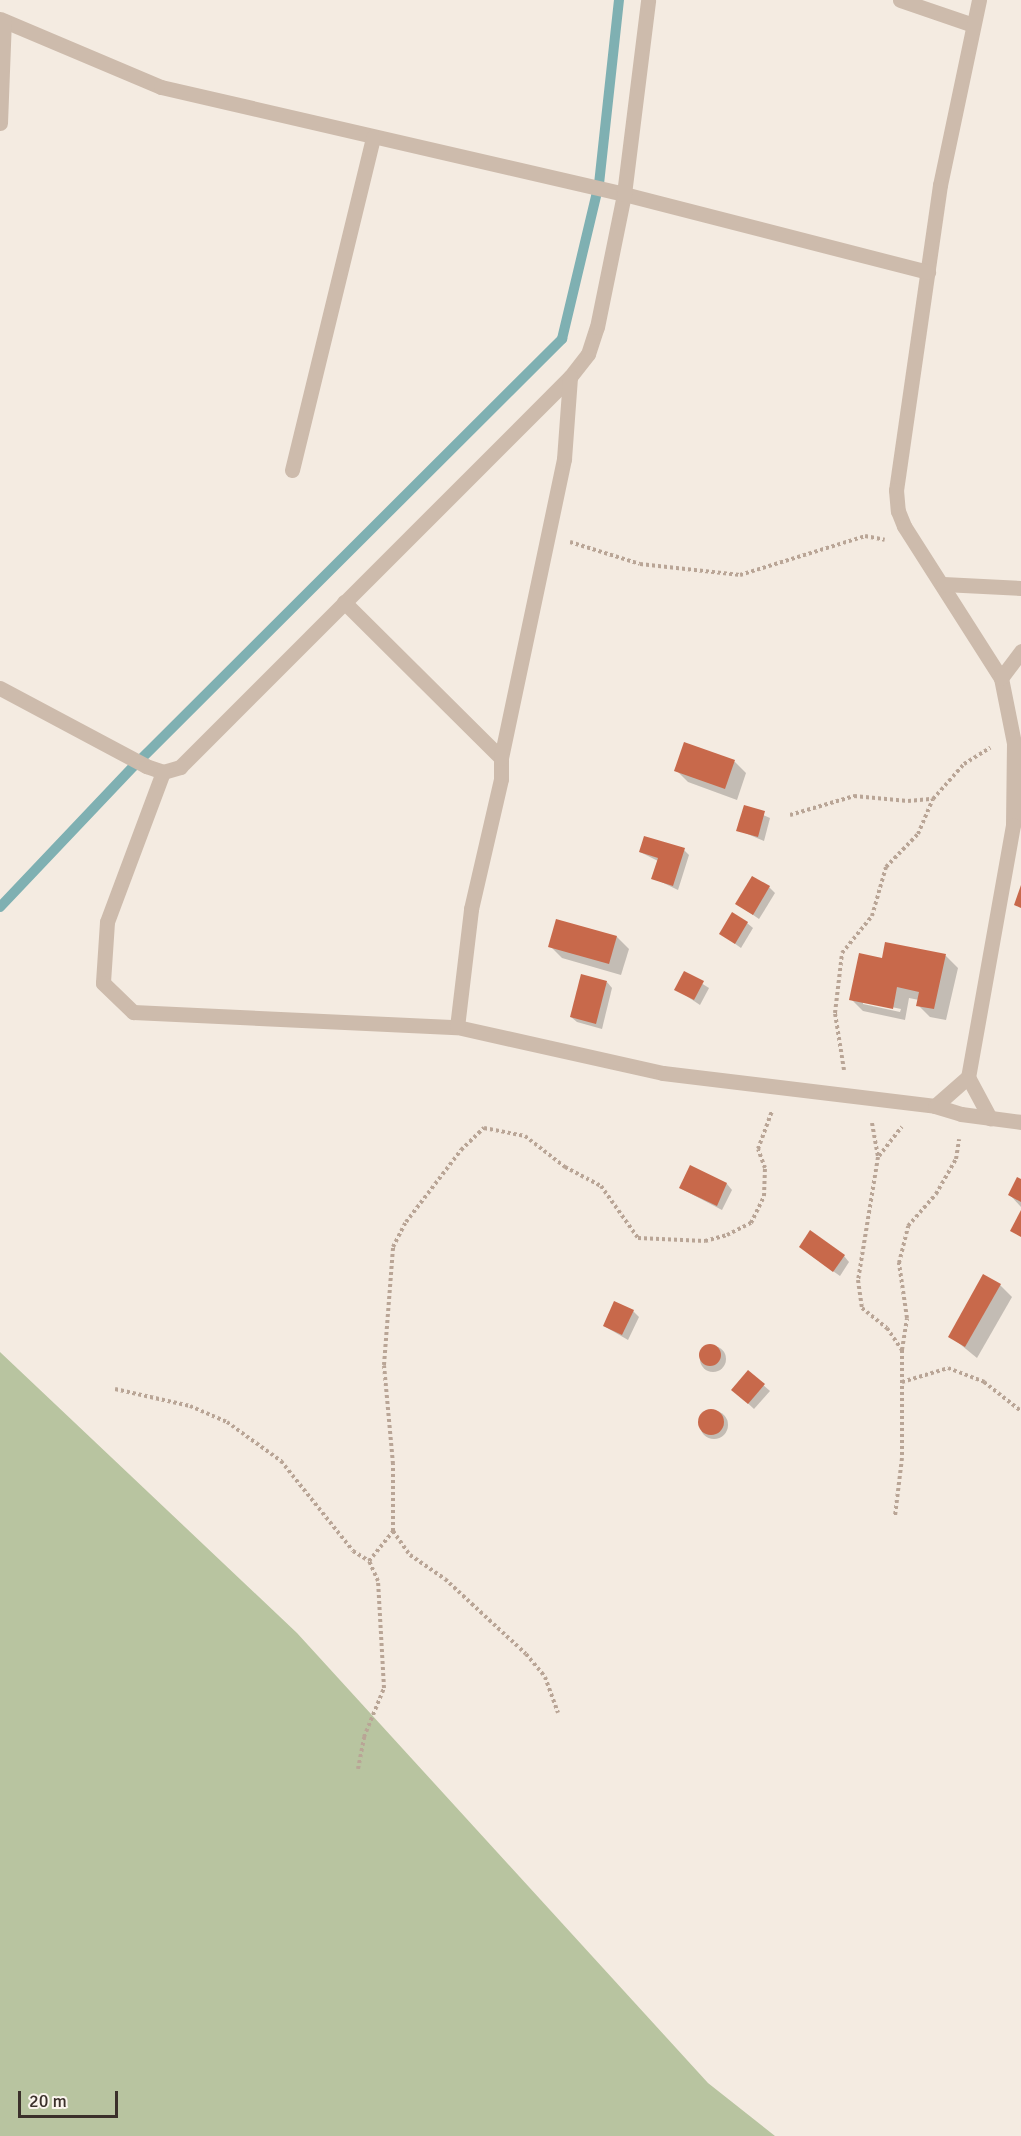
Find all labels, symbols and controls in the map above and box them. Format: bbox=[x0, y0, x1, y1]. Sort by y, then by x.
scale bar bbox=[21, 2079, 122, 2117]
text: 20 m bbox=[29, 2090, 67, 2112]

